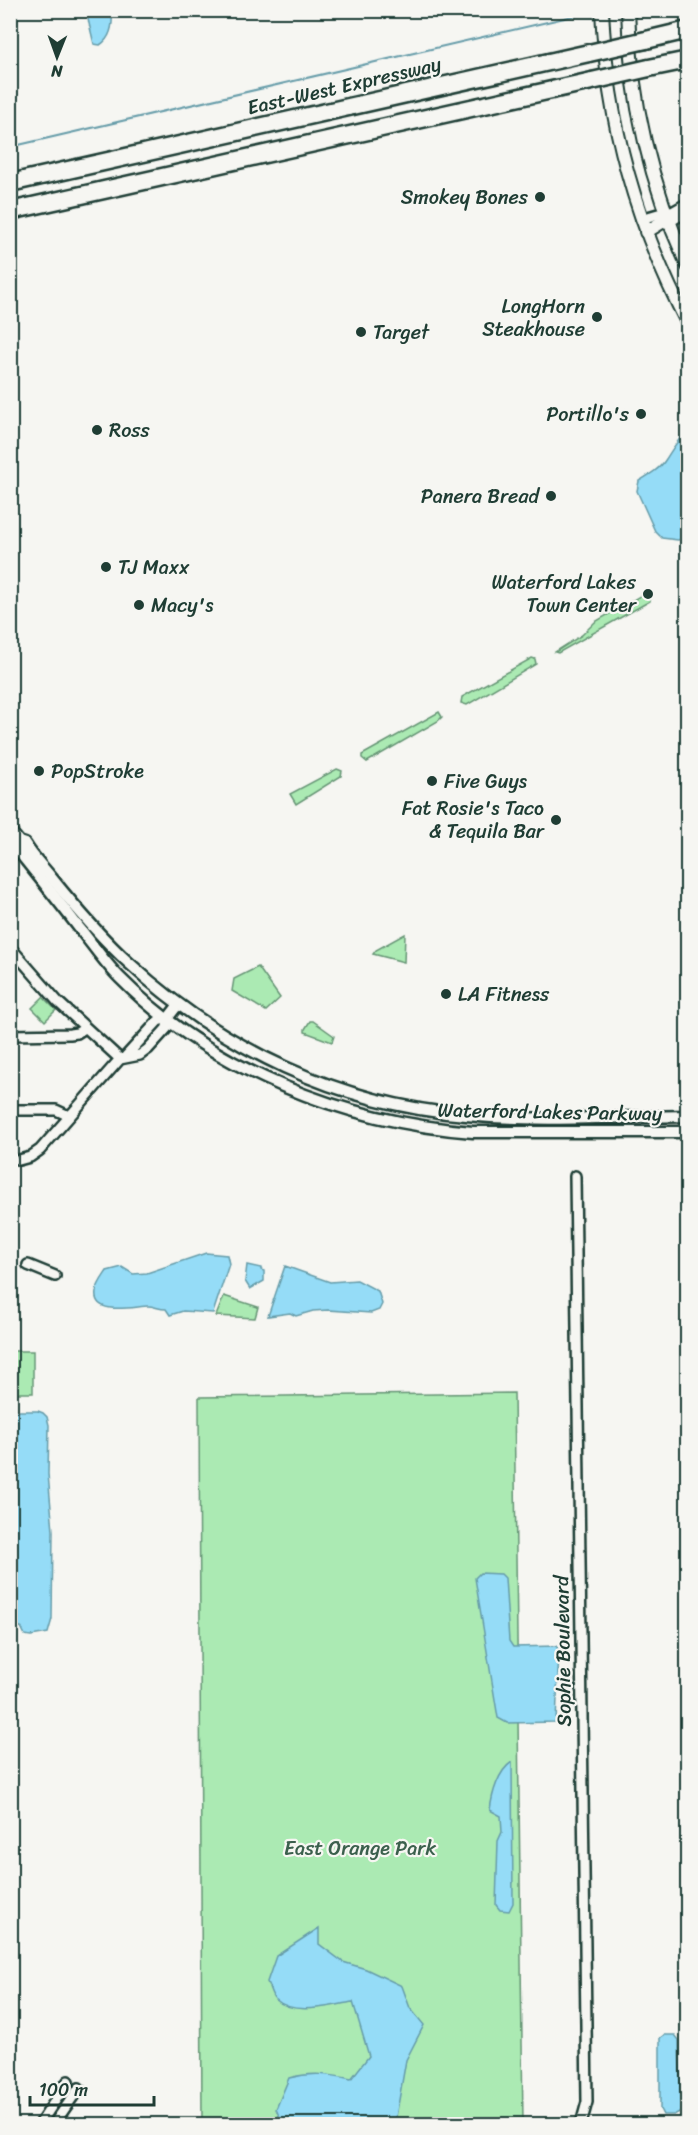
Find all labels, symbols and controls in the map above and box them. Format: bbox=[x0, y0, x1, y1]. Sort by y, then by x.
north arrow bbox=[27, 27, 87, 87]
street label: East-West Expressway bbox=[244, 47, 445, 125]
text: N bbox=[50, 57, 64, 86]
place label: Smokey Bones bbox=[401, 180, 529, 215]
marker: Smokey Bones bbox=[533, 190, 547, 204]
place label: LongHorn Steakhouse bbox=[482, 289, 585, 347]
marker: LongHorn Steakhouse bbox=[590, 310, 604, 324]
place label: Target bbox=[373, 315, 430, 350]
marker: Target bbox=[354, 325, 368, 339]
place label: Portillo's bbox=[546, 397, 630, 432]
marker: Portillo's bbox=[634, 407, 648, 421]
place label: Ross bbox=[109, 413, 150, 448]
marker: Ross bbox=[90, 423, 104, 437]
place label: Panera Bread bbox=[421, 479, 540, 514]
marker: Panera Bread bbox=[544, 489, 558, 503]
place label: TJ Maxx bbox=[118, 550, 190, 585]
marker: TJ Maxx bbox=[99, 560, 113, 574]
place label: Waterford Lakes Town Center bbox=[491, 565, 638, 623]
marker: Waterford Lakes Town Center bbox=[641, 587, 655, 601]
place label: Macy's bbox=[151, 588, 214, 623]
marker: Macy's bbox=[132, 598, 146, 612]
place label: PopStroke bbox=[51, 754, 144, 789]
marker: PopStroke bbox=[32, 764, 46, 778]
place label: Five Guys bbox=[444, 764, 528, 799]
marker: Five Guys bbox=[425, 774, 439, 788]
place label: Fat Rosie's Taco & Tequila Bar bbox=[402, 791, 545, 849]
marker: Fat Rosie's Taco & Tequila Bar bbox=[549, 813, 563, 827]
place label: LA Fitness bbox=[458, 977, 550, 1012]
marker: LA Fitness bbox=[439, 987, 453, 1001]
street label: Waterford Lakes Parkway bbox=[437, 1093, 663, 1131]
street label: Sophie Boulevard bbox=[544, 1574, 582, 1727]
park label: East Orange Park bbox=[284, 1831, 436, 1866]
scale bar bbox=[30, 2069, 154, 2107]
text: 100 m bbox=[39, 2074, 88, 2106]

